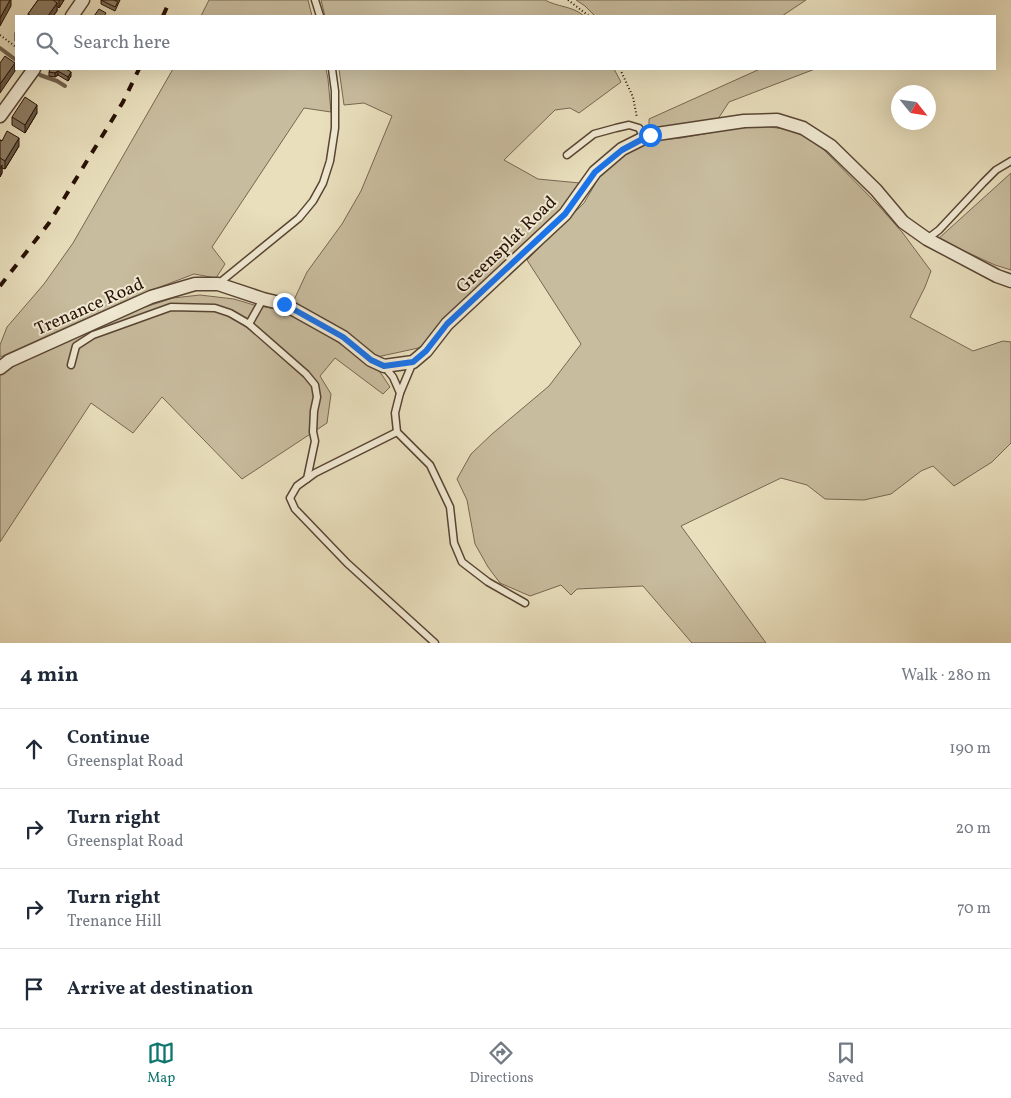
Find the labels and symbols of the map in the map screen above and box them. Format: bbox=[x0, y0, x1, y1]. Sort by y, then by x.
north arrow bbox=[891, 85, 936, 130]
route start bbox=[639, 124, 662, 147]
street label: Greensplat Road bbox=[451, 191, 563, 300]
street label: Trenance Road bbox=[31, 272, 148, 343]
route end bbox=[273, 293, 296, 316]

